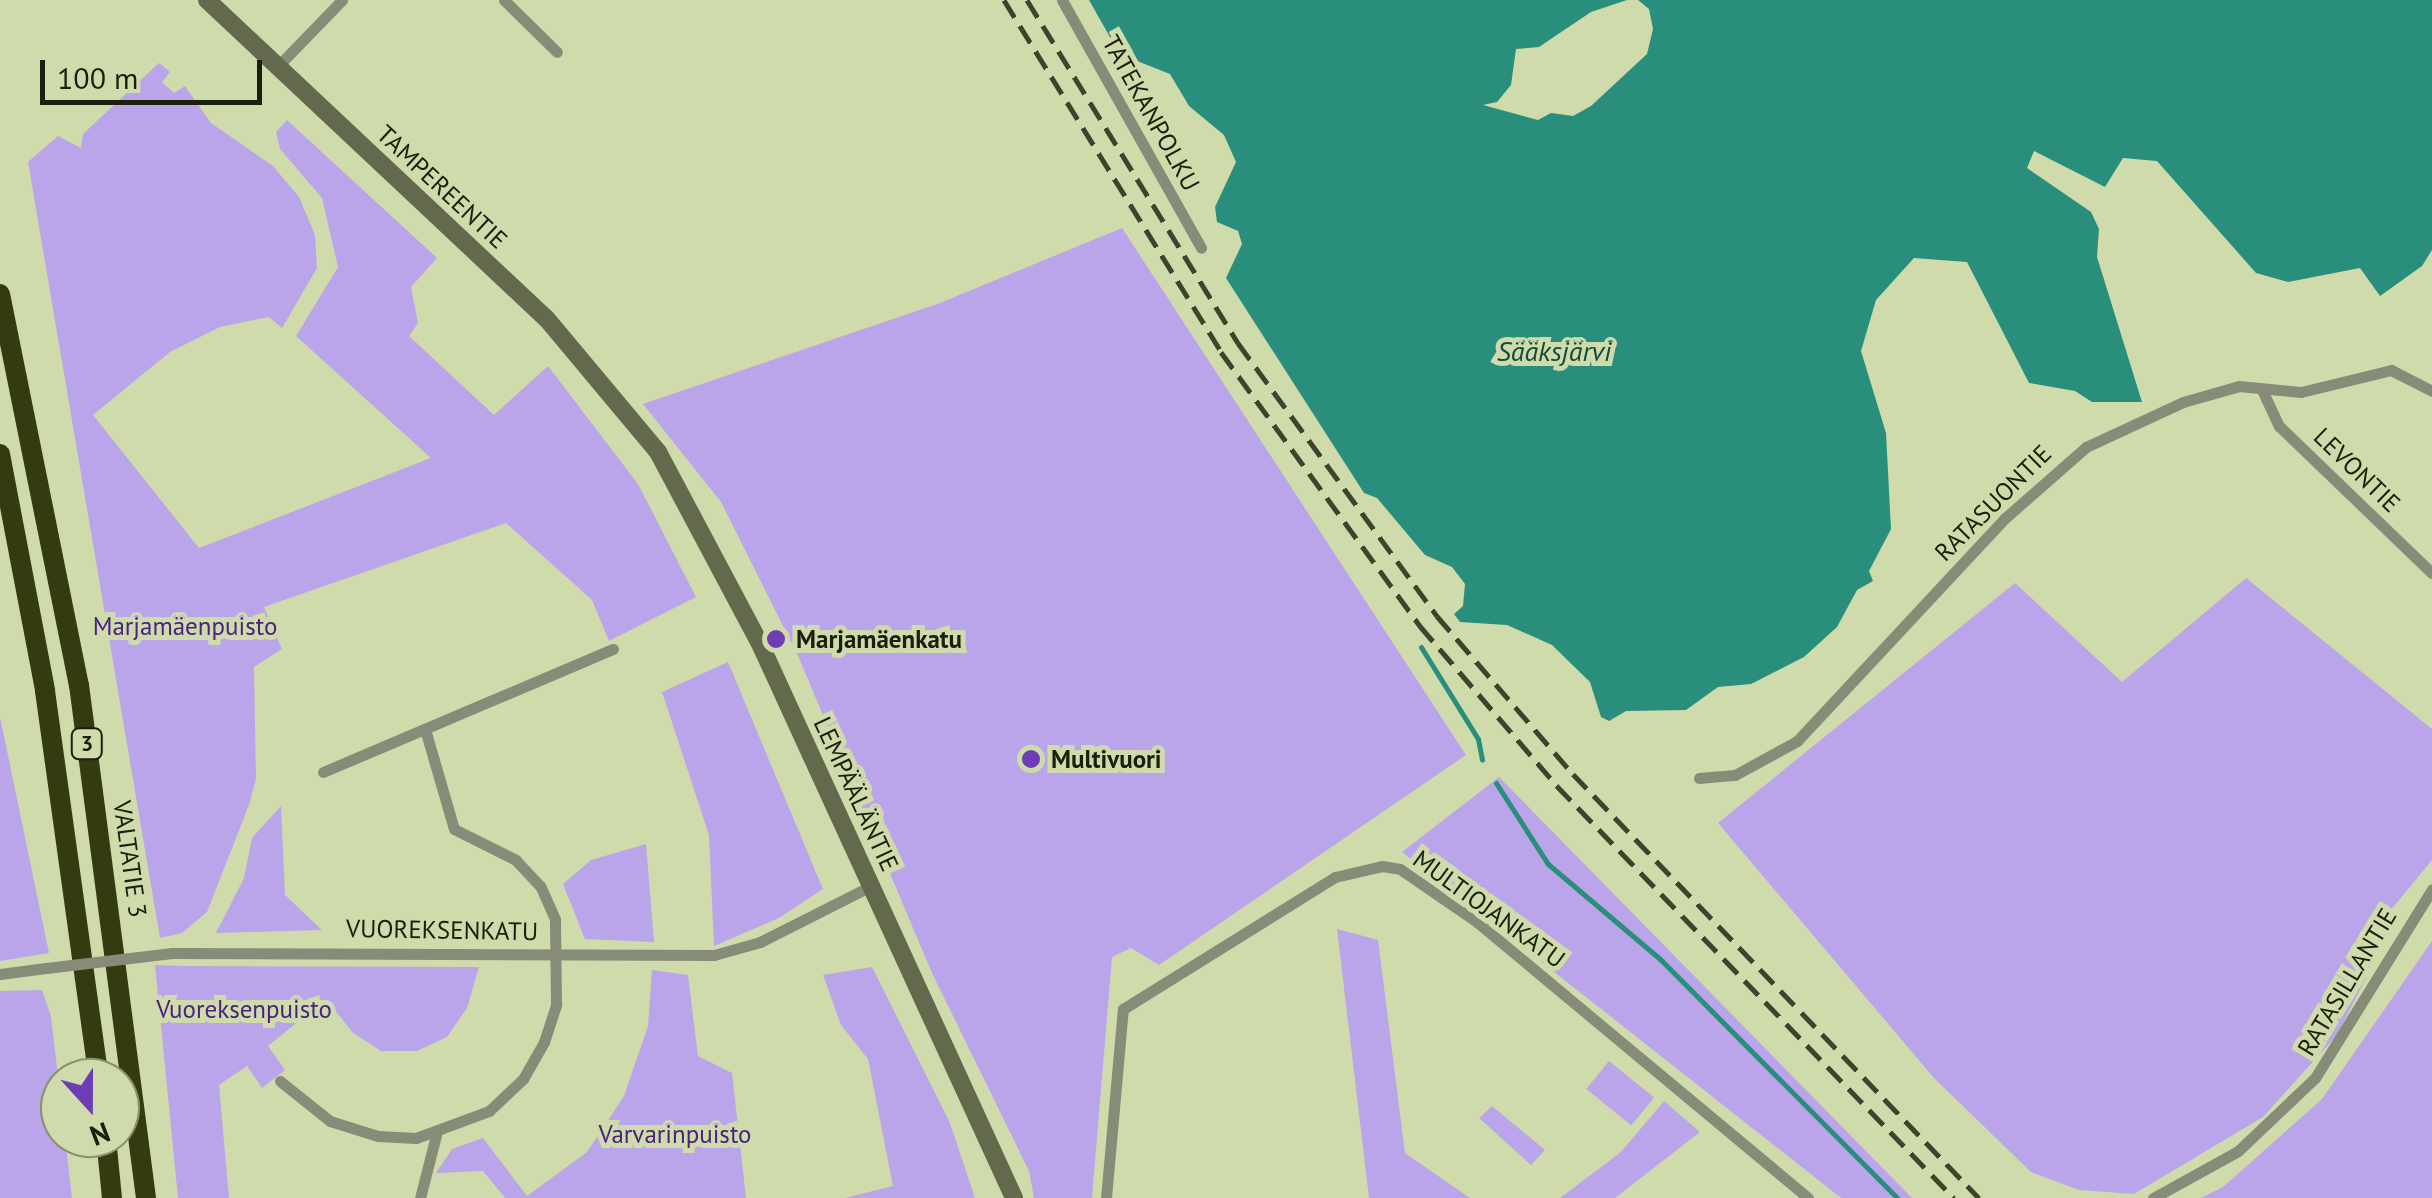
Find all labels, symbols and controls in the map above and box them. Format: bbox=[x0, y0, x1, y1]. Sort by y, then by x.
street label: TATEKANPOLKU bbox=[1096, 30, 1206, 196]
scale bar bbox=[45, 40, 268, 102]
text: 100 m bbox=[57, 58, 138, 97]
street label: TAMPEREENTIE bbox=[371, 119, 513, 255]
water label: Sääksjärvi bbox=[1497, 334, 1611, 368]
street label: LEVONTIE bbox=[2308, 422, 2406, 518]
street label: RATASUONTIE bbox=[1929, 439, 2057, 567]
park label: Marjamäenpuisto bbox=[93, 611, 277, 641]
place label: Marjamäenkatu bbox=[796, 624, 962, 654]
marker: Marjamäenkatu bbox=[765, 628, 787, 650]
street label: LEMPÄÄLÄNTIE bbox=[807, 712, 905, 876]
road number: 3 bbox=[70, 727, 104, 761]
place label: Multivuori bbox=[1051, 744, 1162, 774]
marker: Multivuori bbox=[1020, 748, 1042, 770]
street label: VALTATIE 3 bbox=[107, 799, 153, 919]
street label: MULTIOJANKATU bbox=[1407, 844, 1571, 974]
street label: RATASILLANTIE bbox=[2291, 903, 2403, 1061]
street label: VUOREKSENKATU bbox=[346, 913, 538, 947]
park label: Vuoreksenpuisto bbox=[156, 994, 332, 1024]
north arrow bbox=[40, 1058, 140, 1158]
text: N bbox=[85, 1114, 115, 1155]
park label: Varvarinpuisto bbox=[599, 1119, 751, 1149]

